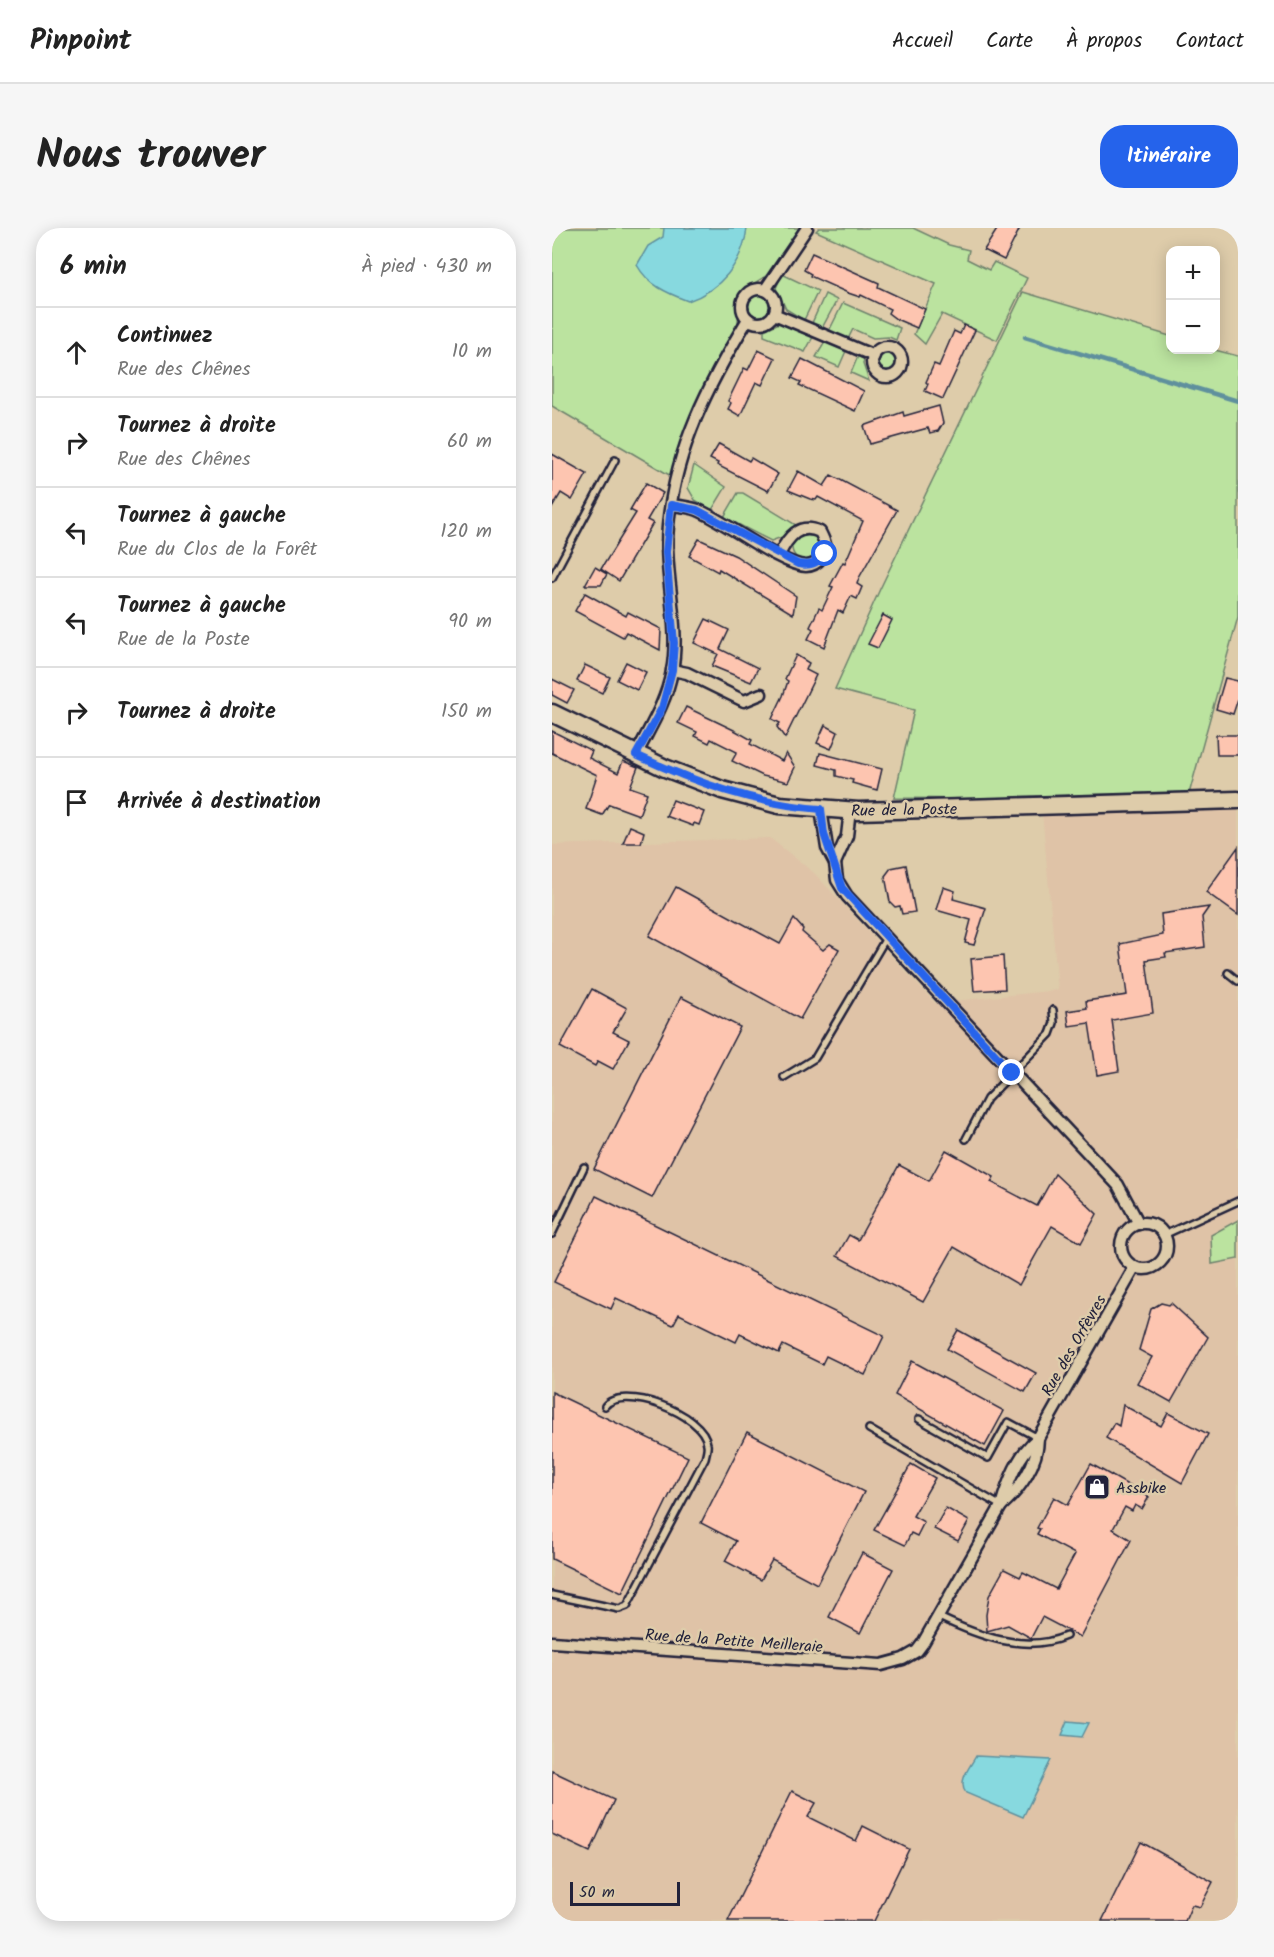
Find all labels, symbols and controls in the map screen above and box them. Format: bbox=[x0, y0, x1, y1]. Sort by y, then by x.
text: Pinpoint bbox=[30, 19, 131, 64]
text: Accueil bbox=[892, 25, 953, 58]
text: Carte bbox=[986, 25, 1033, 58]
text: À propos bbox=[1066, 25, 1142, 58]
text: Contact bbox=[1175, 25, 1244, 58]
text: Nous trouver bbox=[36, 123, 265, 190]
button: Itinéraire bbox=[1100, 125, 1238, 188]
text: 6 min bbox=[60, 246, 127, 288]
map controls bbox=[1166, 246, 1220, 354]
button: + bbox=[1166, 246, 1220, 300]
text: À pied · 430 m bbox=[361, 251, 492, 283]
button: − bbox=[1166, 300, 1220, 354]
text: Continuez bbox=[117, 319, 213, 354]
icon: ahead bbox=[60, 336, 93, 369]
text: 10 m bbox=[452, 336, 492, 368]
text: Rue des Chênes bbox=[117, 354, 250, 386]
text: Tournez à droite bbox=[117, 409, 276, 444]
icon: right bbox=[60, 426, 93, 459]
text: 60 m bbox=[447, 426, 492, 458]
text: Rue des Chênes bbox=[117, 444, 250, 476]
text: Tournez à gauche bbox=[117, 499, 286, 534]
icon: left bbox=[60, 516, 93, 549]
text: 120 m bbox=[440, 516, 492, 548]
text: Rue du Clos de la Forêt bbox=[117, 534, 317, 566]
route start bbox=[811, 540, 837, 566]
text: Tournez à gauche bbox=[117, 589, 286, 624]
icon: left bbox=[60, 606, 93, 639]
text: 90 m bbox=[448, 606, 492, 638]
text: Rue de la Poste bbox=[117, 624, 250, 656]
text: Tournez à droite bbox=[117, 695, 276, 730]
icon: right bbox=[60, 696, 93, 729]
text: 150 m bbox=[441, 696, 492, 728]
text: Arrivée à destination bbox=[117, 785, 321, 820]
icon: arrive bbox=[60, 786, 93, 819]
street label: Rue de la Poste bbox=[851, 797, 957, 824]
route end bbox=[998, 1059, 1024, 1085]
street label: Rue des Orfèvres bbox=[1035, 1290, 1114, 1401]
shop icon: Assbike bbox=[1082, 1472, 1112, 1502]
place label: Assbike bbox=[1116, 1476, 1166, 1501]
street label: Rue de la Petite Meilleraie bbox=[644, 1623, 824, 1660]
scale bar bbox=[570, 1879, 680, 1906]
text: 50 m bbox=[579, 1880, 615, 1905]

